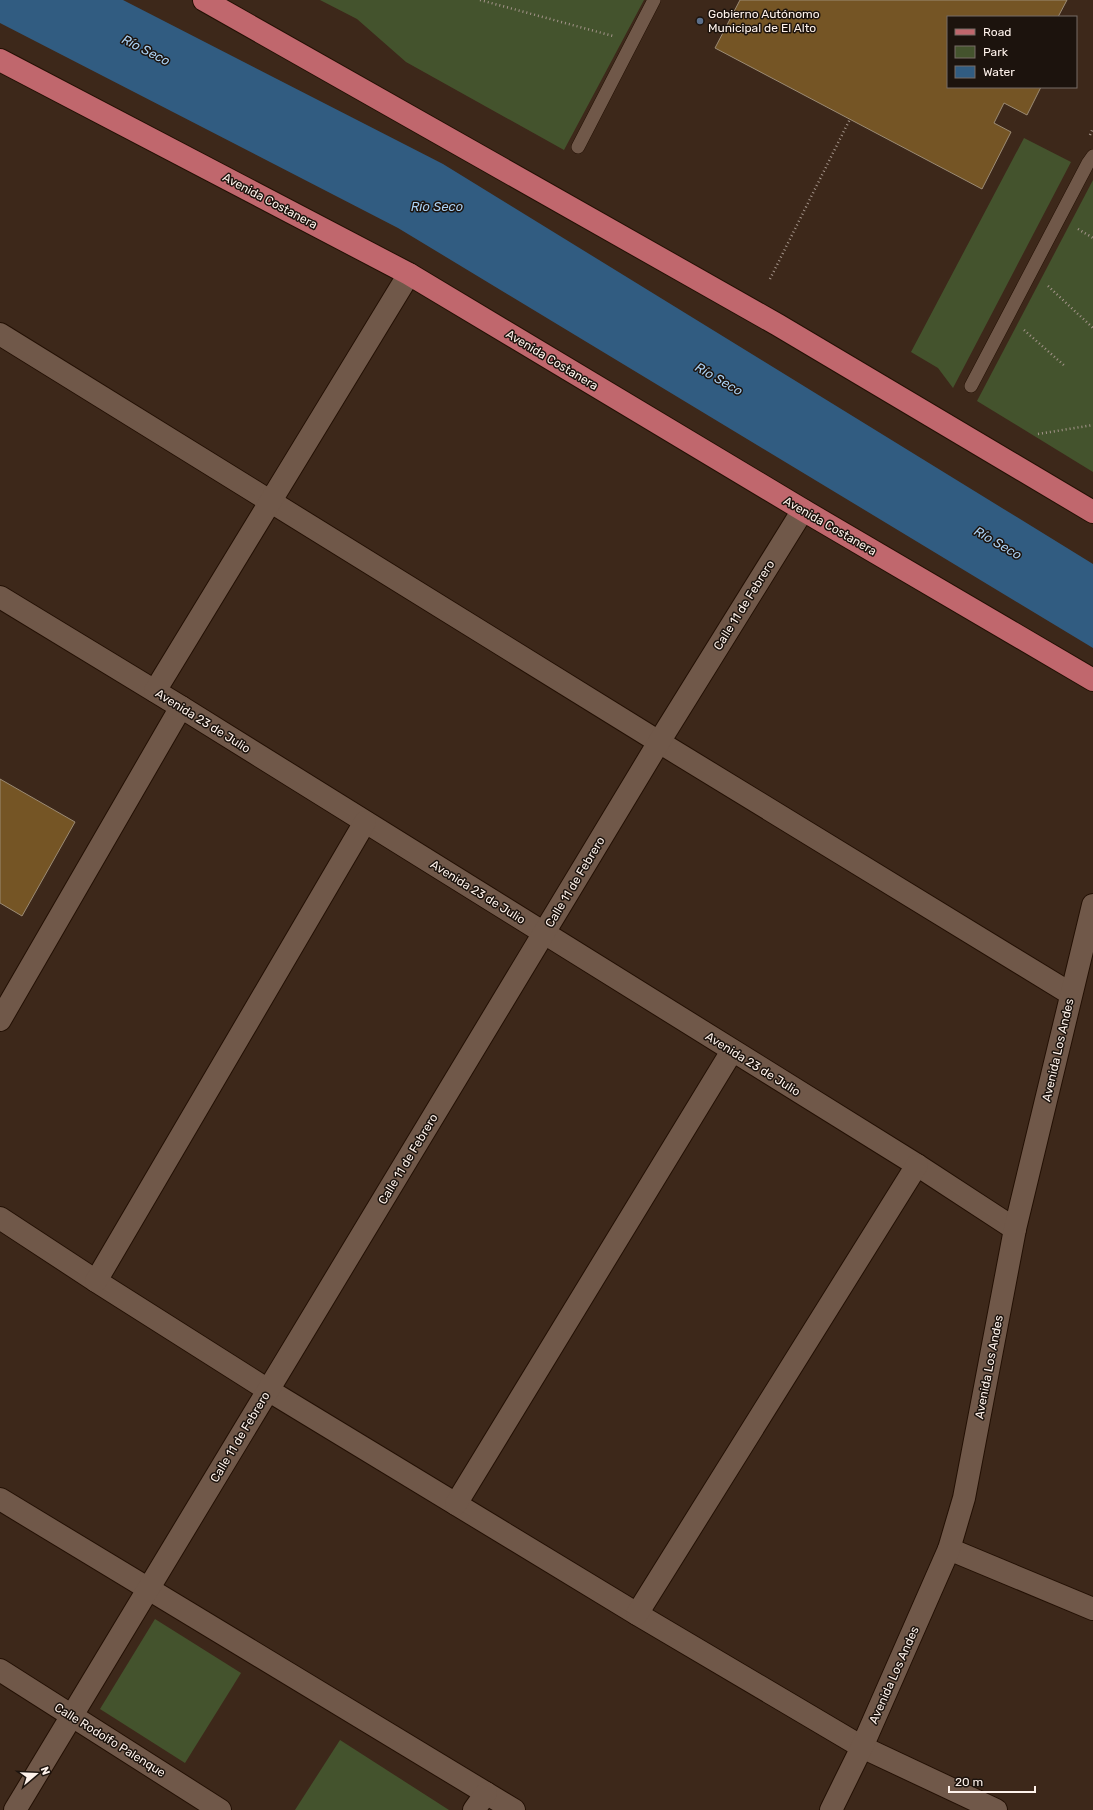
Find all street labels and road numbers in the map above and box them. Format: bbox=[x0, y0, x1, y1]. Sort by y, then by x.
street label: Avenida Costanera bbox=[220, 170, 320, 232]
street label: Avenida Costanera bbox=[503, 327, 601, 393]
street label: Avenida Costanera bbox=[781, 494, 879, 558]
street label: Calle 11 de Febrero bbox=[711, 557, 777, 653]
street label: Avenida 23 de Julio bbox=[153, 686, 253, 756]
street label: Calle 11 de Febrero bbox=[542, 834, 608, 930]
street label: Avenida 23 de Julio bbox=[428, 857, 528, 927]
street label: Avenida Los Andes bbox=[1039, 997, 1077, 1103]
street label: Avenida 23 de Julio bbox=[703, 1029, 803, 1099]
street label: Calle 11 de Febrero bbox=[375, 1111, 441, 1207]
street label: Avenida Los Andes bbox=[972, 1314, 1006, 1420]
street label: Calle 11 de Febrero bbox=[207, 1389, 273, 1485]
street label: Avenida Los Andes bbox=[866, 1624, 922, 1726]
street label: Calle Rodolfo Palenque bbox=[52, 1700, 168, 1780]

